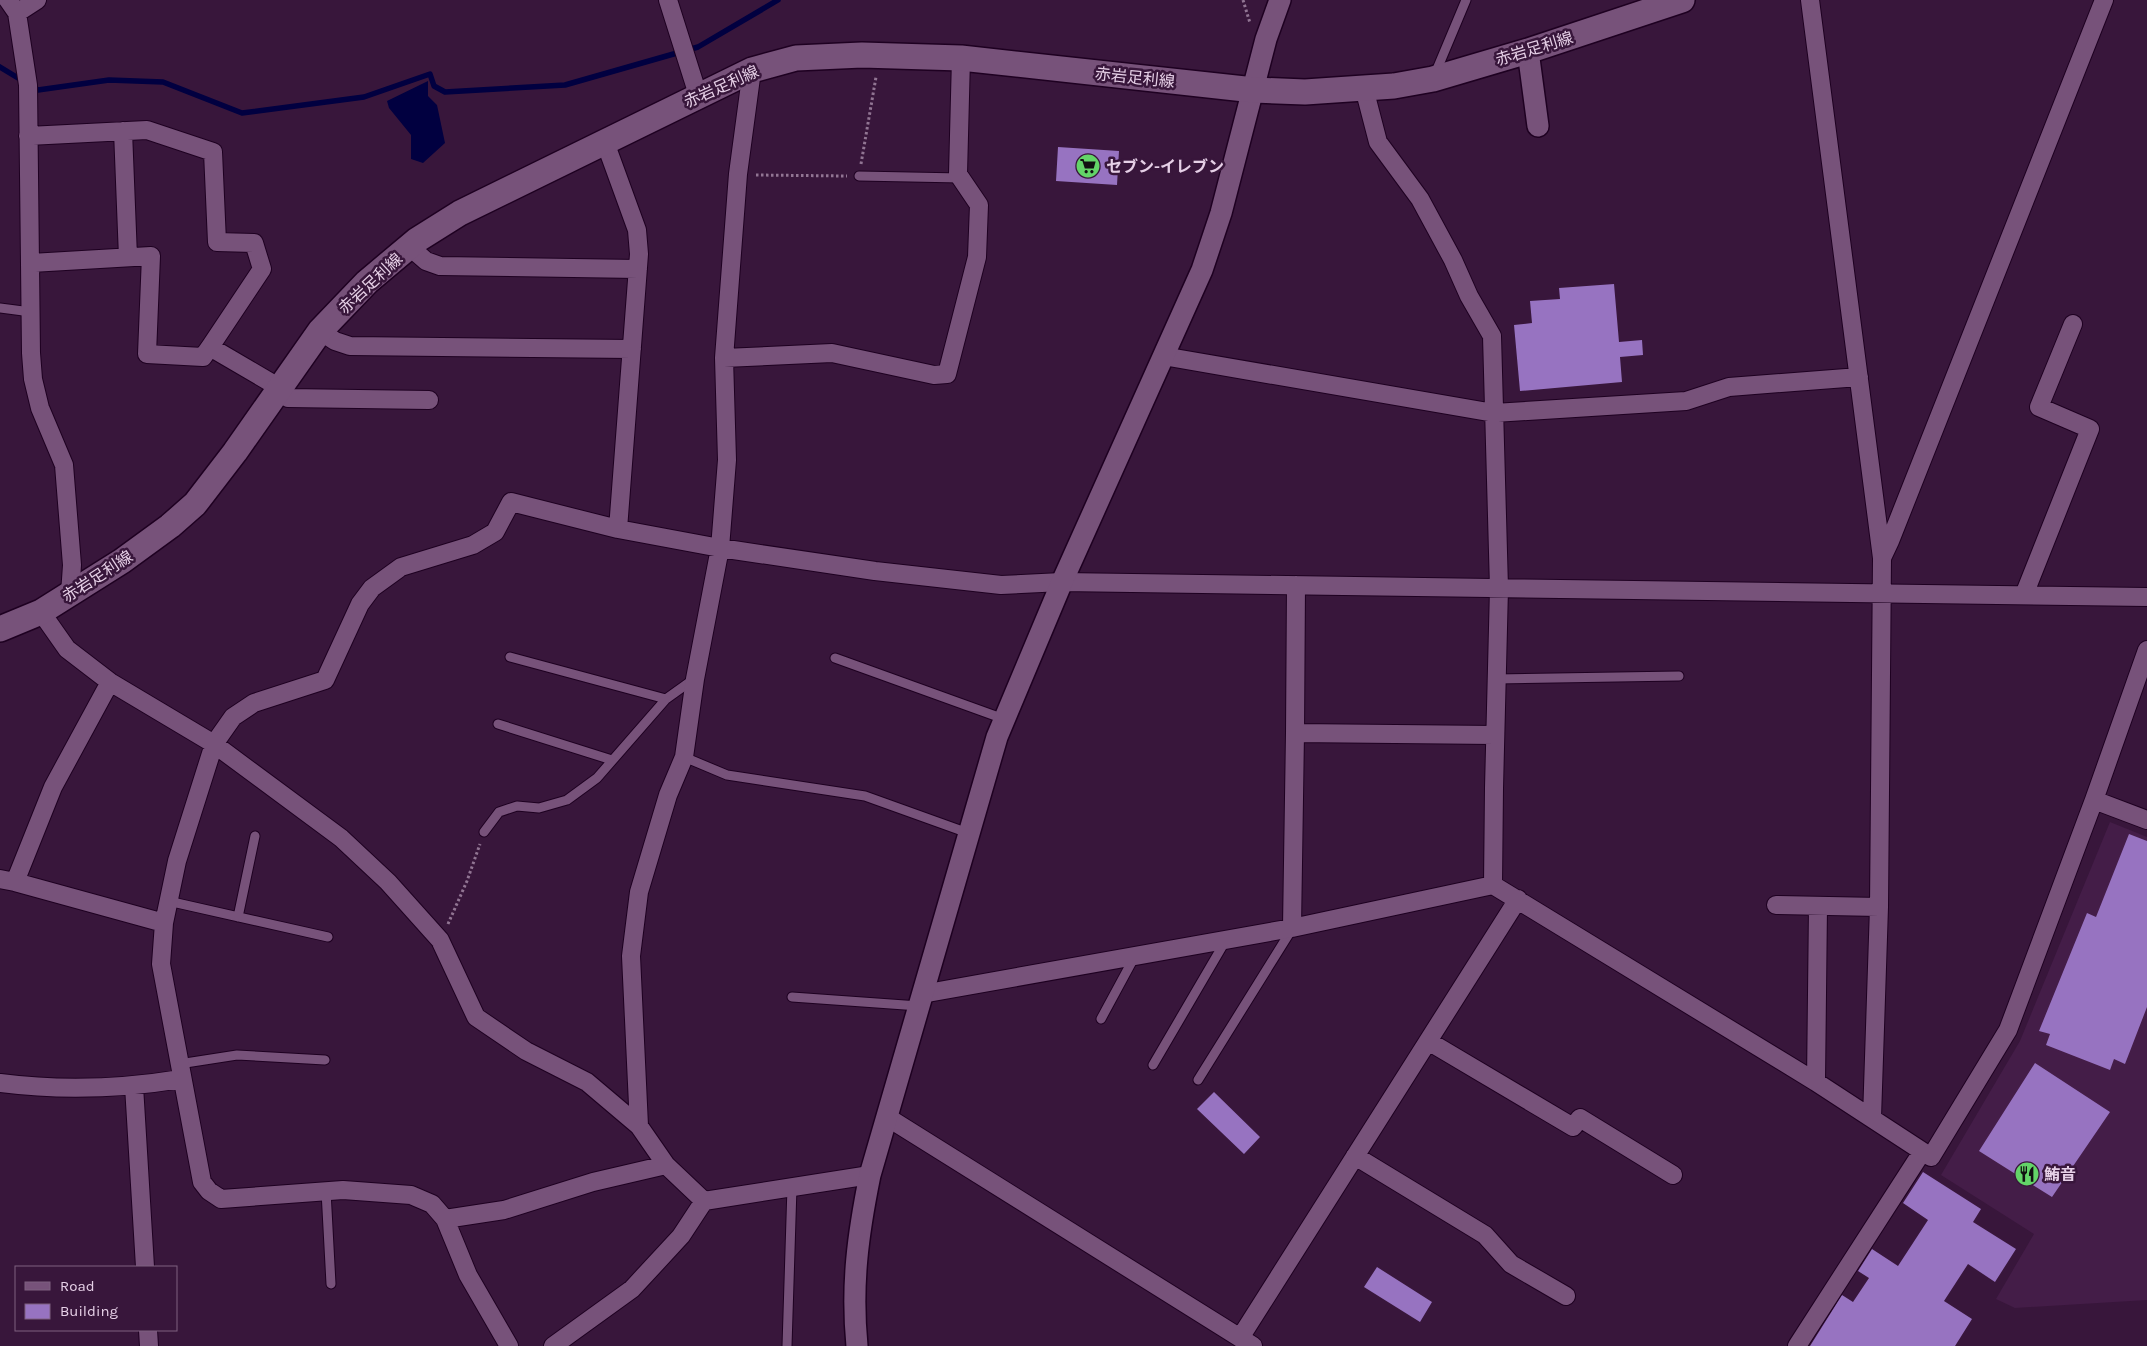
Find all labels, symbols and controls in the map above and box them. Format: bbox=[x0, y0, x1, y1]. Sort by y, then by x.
street label: 赤岩足利線 bbox=[1493, 28, 1575, 69]
street label: 赤岩足利線 bbox=[681, 62, 762, 111]
street label: 赤岩足利線 bbox=[1094, 64, 1176, 91]
supermarket icon: セブン-イレブン bbox=[1075, 153, 1101, 179]
place label: セブン-イレブン bbox=[1106, 157, 1224, 176]
street label: 赤岩足利線 bbox=[335, 249, 406, 318]
street label: 赤岩足利線 bbox=[59, 547, 136, 606]
restaurant icon: 鮪音 bbox=[2014, 1161, 2040, 1187]
place label: 鮪音 bbox=[2044, 1165, 2076, 1184]
legend bbox=[15, 1266, 178, 1331]
text: Road bbox=[60, 1277, 95, 1295]
text: Building bbox=[60, 1302, 118, 1320]

